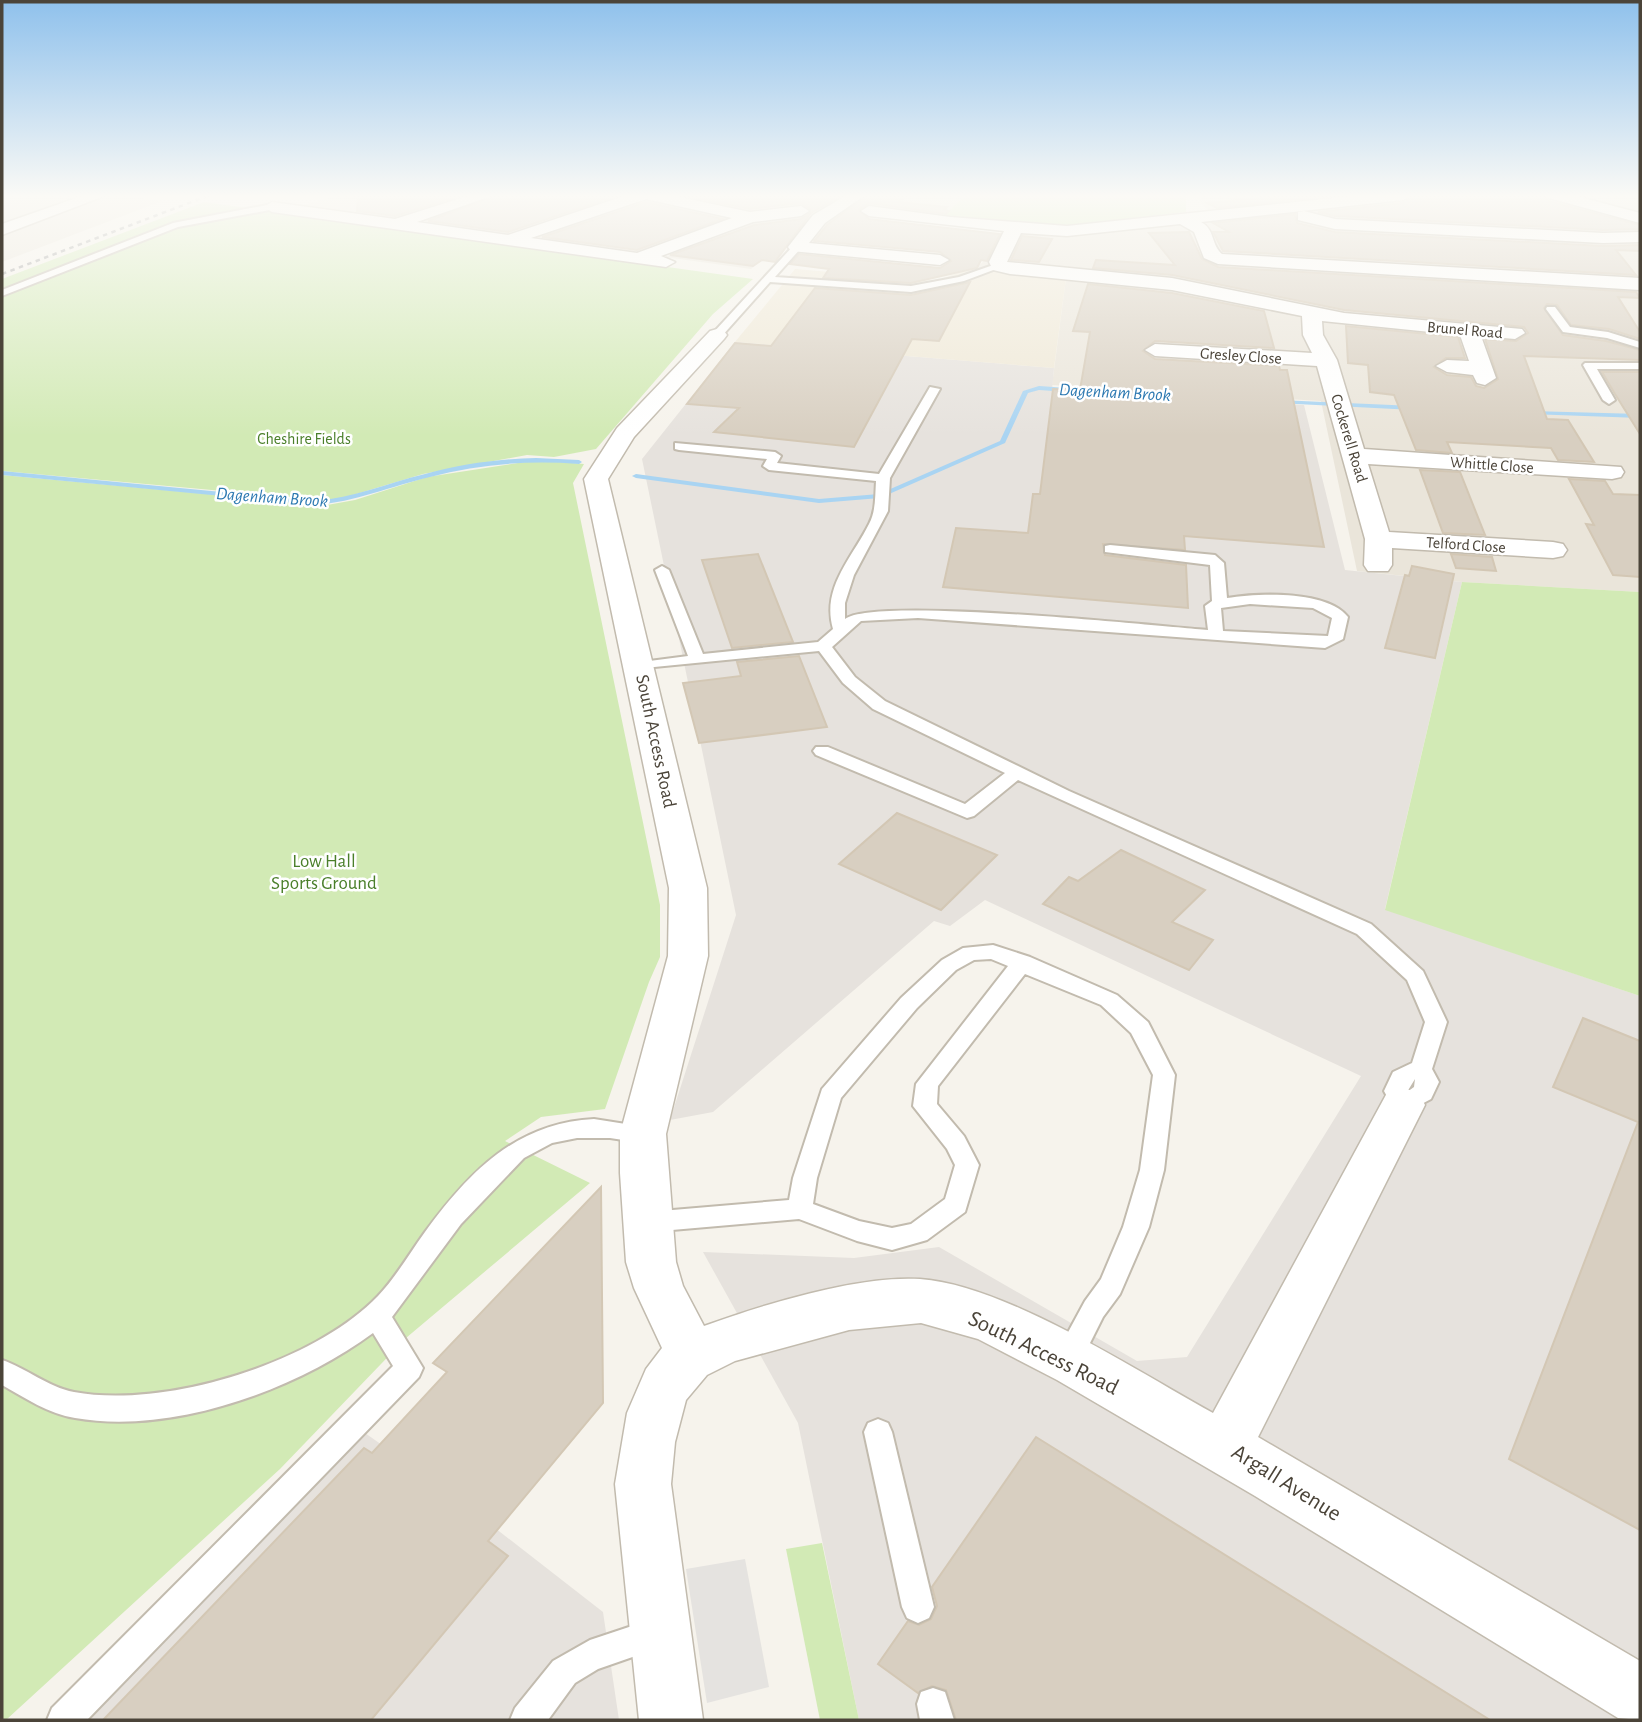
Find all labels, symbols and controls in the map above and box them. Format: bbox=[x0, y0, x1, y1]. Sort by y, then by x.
street label: Brunel Road bbox=[1427, 319, 1503, 341]
street label: Gresley Close bbox=[1199, 345, 1282, 368]
water label: Dagenham Brook bbox=[1059, 381, 1171, 405]
street label: Cockerell Road bbox=[1328, 392, 1370, 484]
park label: Cheshire Fields bbox=[257, 431, 351, 447]
street label: Whittle Close bbox=[1450, 454, 1534, 476]
water label: Dagenham Brook bbox=[215, 485, 328, 511]
street label: Telford Close bbox=[1426, 534, 1506, 556]
street label: South Access Road bbox=[632, 673, 679, 810]
park label: Low Hall Sports Ground bbox=[271, 852, 377, 893]
street label: South Access Road bbox=[964, 1307, 1122, 1400]
street label: Argall Avenue bbox=[1227, 1441, 1345, 1526]

